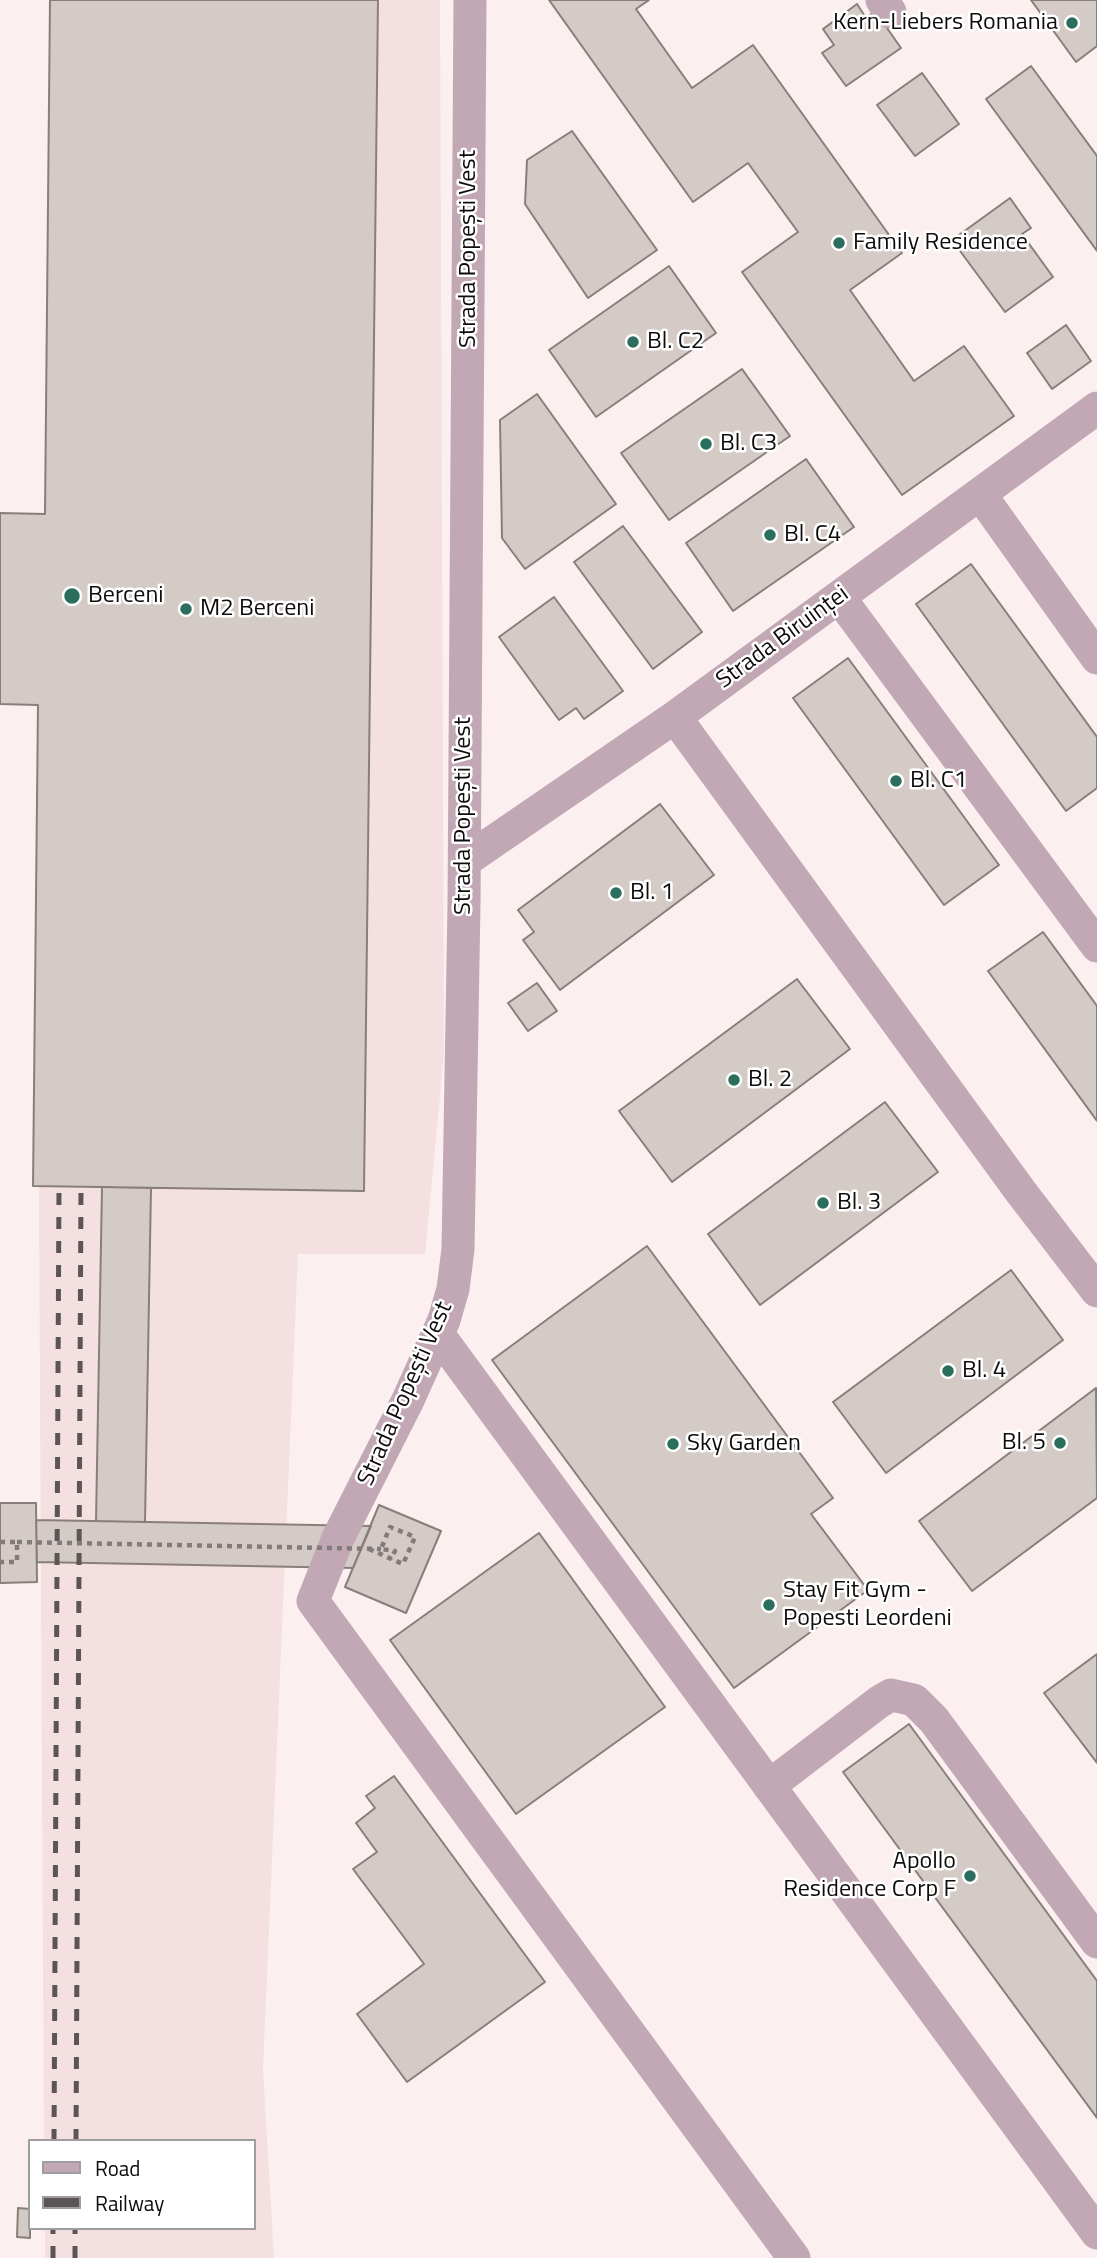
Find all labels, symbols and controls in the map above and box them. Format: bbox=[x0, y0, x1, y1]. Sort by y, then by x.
place label: Kern-Liebers Romania bbox=[833, 9, 1058, 37]
marker: Kern-Liebers Romania bbox=[1064, 15, 1080, 31]
street label: Strada Popești Vest bbox=[455, 150, 483, 348]
place label: Family Residence bbox=[853, 229, 1028, 257]
marker: Family Residence bbox=[831, 235, 847, 251]
place label: Bl. C2 bbox=[647, 328, 704, 356]
marker: Bl. C2 bbox=[625, 334, 641, 350]
place label: Bl. C3 bbox=[720, 430, 777, 458]
marker: Bl. C3 bbox=[698, 436, 714, 452]
place label: Bl. C4 bbox=[784, 521, 841, 549]
marker: Bl. C4 bbox=[762, 527, 778, 543]
street label: Strada Biruinței bbox=[711, 580, 855, 696]
place label: Berceni bbox=[88, 582, 164, 610]
marker: Berceni bbox=[62, 586, 82, 606]
place label: M2 Berceni bbox=[200, 595, 314, 623]
marker: M2 Berceni bbox=[178, 601, 194, 617]
street label: Strada Popești Vest bbox=[450, 717, 478, 915]
place label: Bl. C1 bbox=[910, 767, 967, 795]
marker: Bl. C1 bbox=[888, 773, 904, 789]
place label: Bl. 1 bbox=[630, 879, 674, 907]
marker: Bl. 1 bbox=[608, 885, 624, 901]
place label: Bl. 2 bbox=[748, 1066, 792, 1094]
marker: Bl. 2 bbox=[726, 1072, 742, 1088]
place label: Bl. 3 bbox=[837, 1189, 881, 1217]
marker: Bl. 3 bbox=[815, 1195, 831, 1211]
street label: Strada Popești Vest bbox=[353, 1298, 459, 1490]
place label: Bl. 4 bbox=[962, 1357, 1006, 1385]
marker: Bl. 4 bbox=[940, 1363, 956, 1379]
place label: Bl. 5 bbox=[1002, 1429, 1046, 1457]
place label: Sky Garden bbox=[687, 1430, 801, 1458]
marker: Bl. 5 bbox=[1052, 1435, 1068, 1451]
marker: Sky Garden bbox=[665, 1436, 681, 1452]
place label: Stay Fit Gym - Popesti Leordeni bbox=[783, 1577, 952, 1633]
marker: Stay Fit Gym - Popesti Leordeni bbox=[761, 1597, 777, 1613]
place label: Apollo Residence Corp F bbox=[783, 1848, 956, 1904]
marker: Apollo Residence Corp F bbox=[962, 1868, 978, 1884]
legend bbox=[28, 2139, 256, 2230]
text: Road bbox=[95, 2152, 140, 2184]
text: Railway bbox=[95, 2187, 164, 2219]

